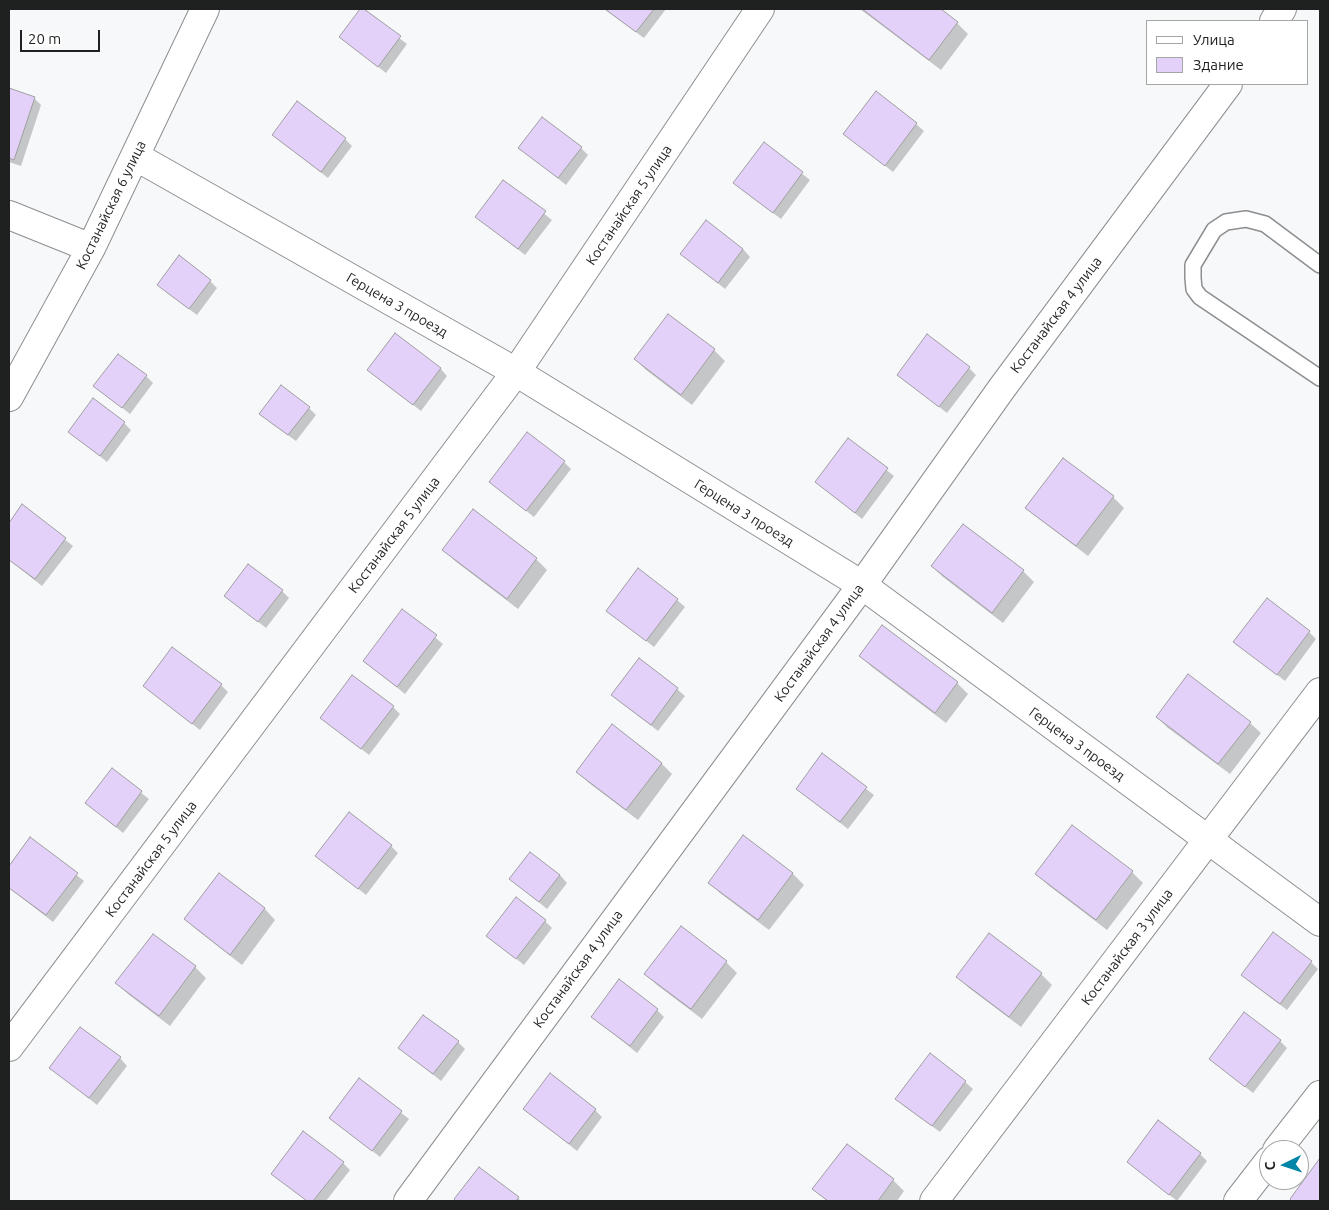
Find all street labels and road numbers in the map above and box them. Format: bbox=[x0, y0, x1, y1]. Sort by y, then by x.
street label: Костанайская 6 улица bbox=[72, 138, 150, 272]
street label: Костанайская 5 улица bbox=[583, 142, 675, 268]
street label: Костанайская 4 улица bbox=[1007, 253, 1105, 377]
street label: Герцена 3 проезд bbox=[343, 269, 451, 341]
street label: Костанайская 5 улица bbox=[345, 473, 443, 597]
street label: Герцена 3 проезд bbox=[691, 476, 797, 550]
street label: Костанайская 4 улица bbox=[771, 581, 867, 705]
street label: Герцена 3 проезд bbox=[1026, 704, 1128, 784]
street label: Костанайская 5 улица bbox=[102, 797, 200, 921]
street label: Костанайская 3 улица bbox=[1078, 885, 1176, 1009]
street label: Костанайская 4 улица bbox=[530, 907, 626, 1031]

